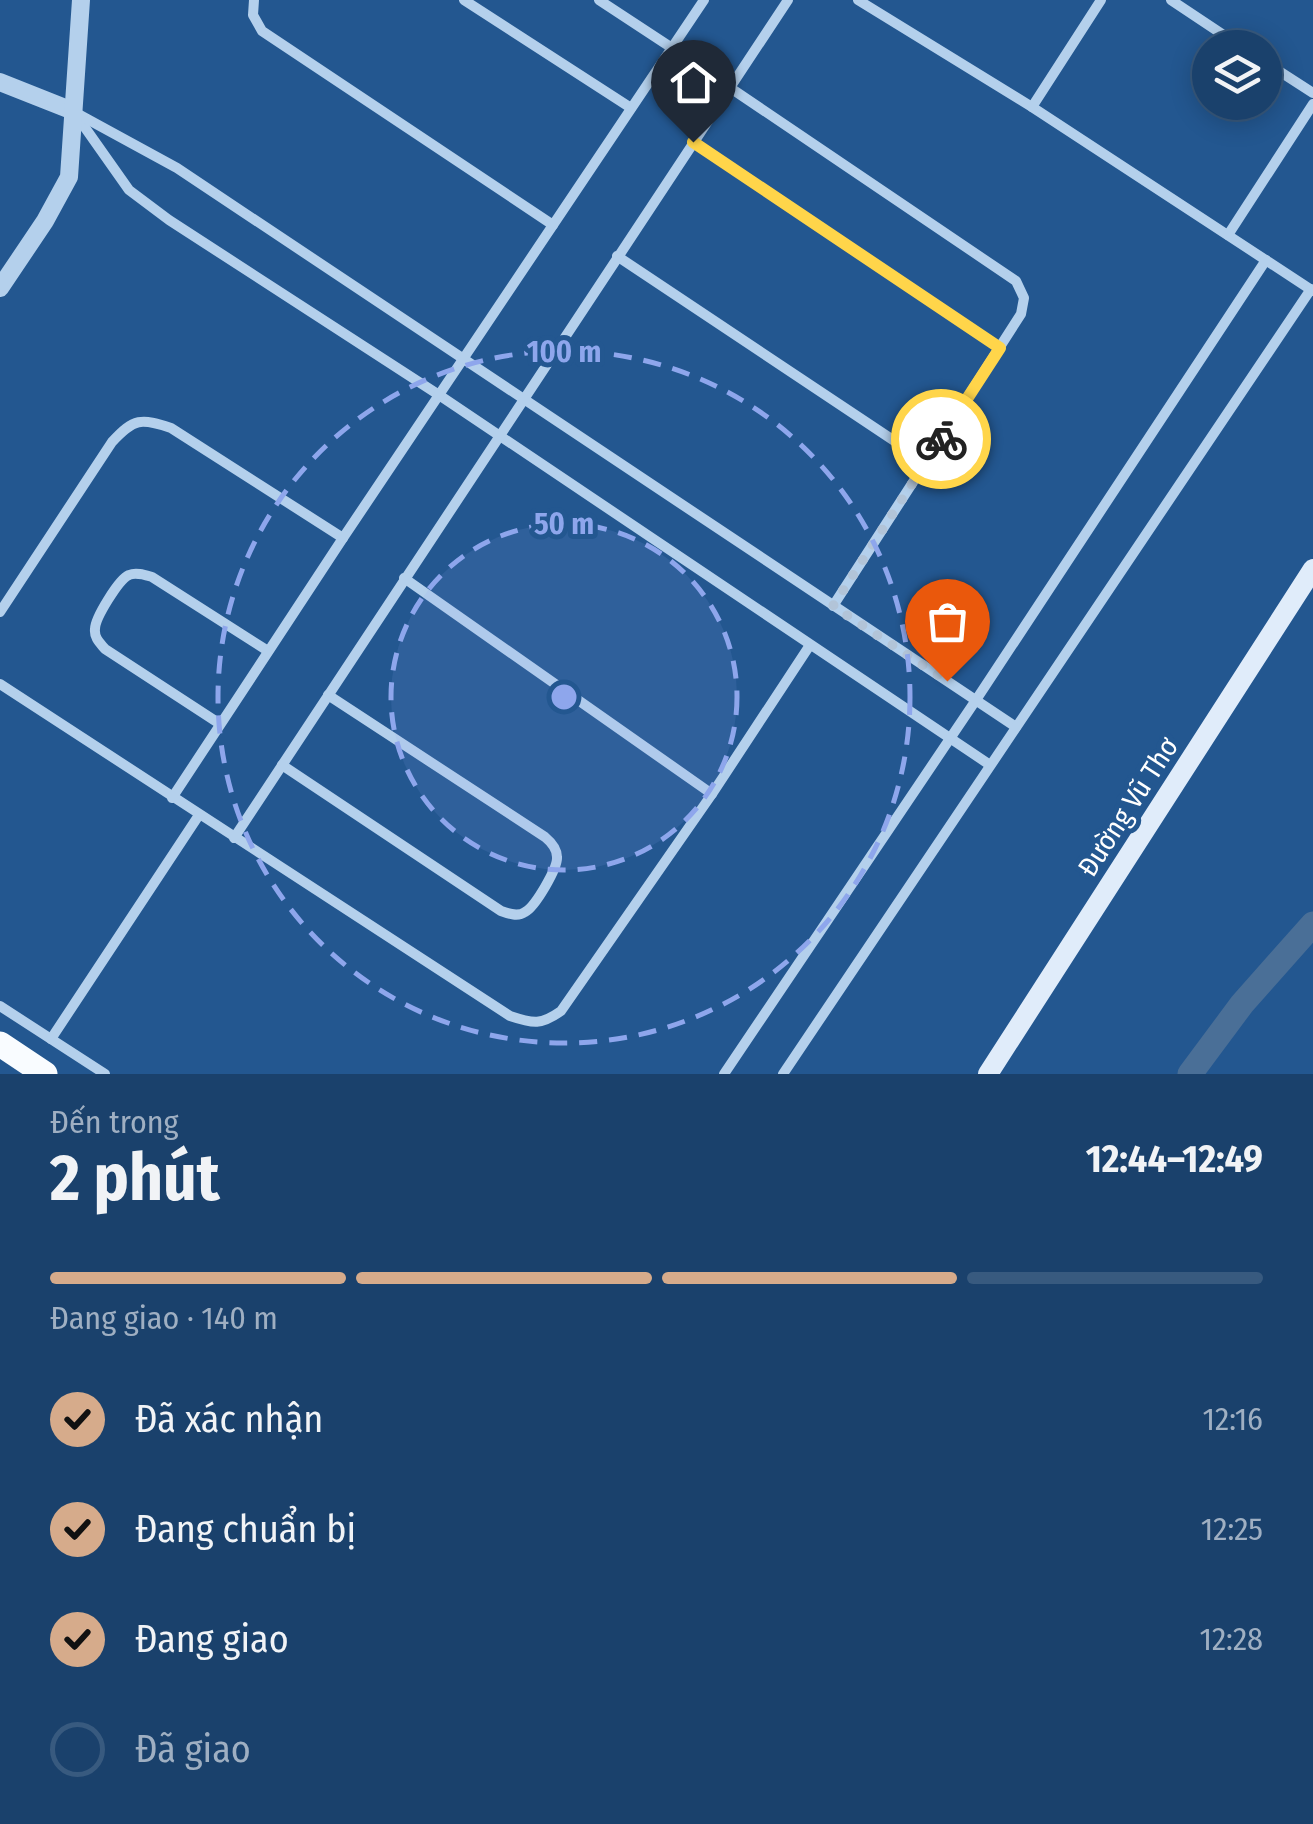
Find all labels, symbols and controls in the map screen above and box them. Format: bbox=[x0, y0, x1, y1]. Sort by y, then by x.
map controls bbox=[1192, 30, 1282, 120]
button: layers bbox=[1192, 30, 1282, 120]
pin bbox=[651, 40, 736, 143]
icon: home bbox=[666, 55, 721, 110]
text: 100 m bbox=[527, 334, 601, 370]
courier bbox=[891, 389, 991, 489]
icon: bike bbox=[914, 412, 969, 467]
text: 50 m bbox=[534, 506, 594, 542]
pin bbox=[905, 579, 990, 682]
icon: bag bbox=[920, 594, 975, 649]
centre of rings bbox=[546, 679, 582, 715]
street label: Đường Vũ Thơ bbox=[1071, 731, 1185, 883]
text: Đến trong bbox=[50, 1103, 179, 1141]
text: 12:44–12:49 bbox=[1086, 1136, 1263, 1182]
text: 2 phút bbox=[50, 1139, 220, 1217]
text: Đang giao · 140 m bbox=[50, 1299, 278, 1337]
icon: check bbox=[50, 1392, 105, 1447]
text: Đã xác nhận bbox=[135, 1396, 323, 1442]
text: 12:16 bbox=[1203, 1400, 1263, 1438]
icon: check bbox=[50, 1502, 105, 1557]
text: Đang chuẩn bị bbox=[135, 1506, 356, 1552]
text: 12:25 bbox=[1201, 1510, 1263, 1548]
icon: check bbox=[50, 1612, 105, 1667]
text: Đang giao bbox=[135, 1616, 289, 1662]
text: 12:28 bbox=[1200, 1620, 1263, 1658]
text: Đã giao bbox=[135, 1726, 251, 1772]

